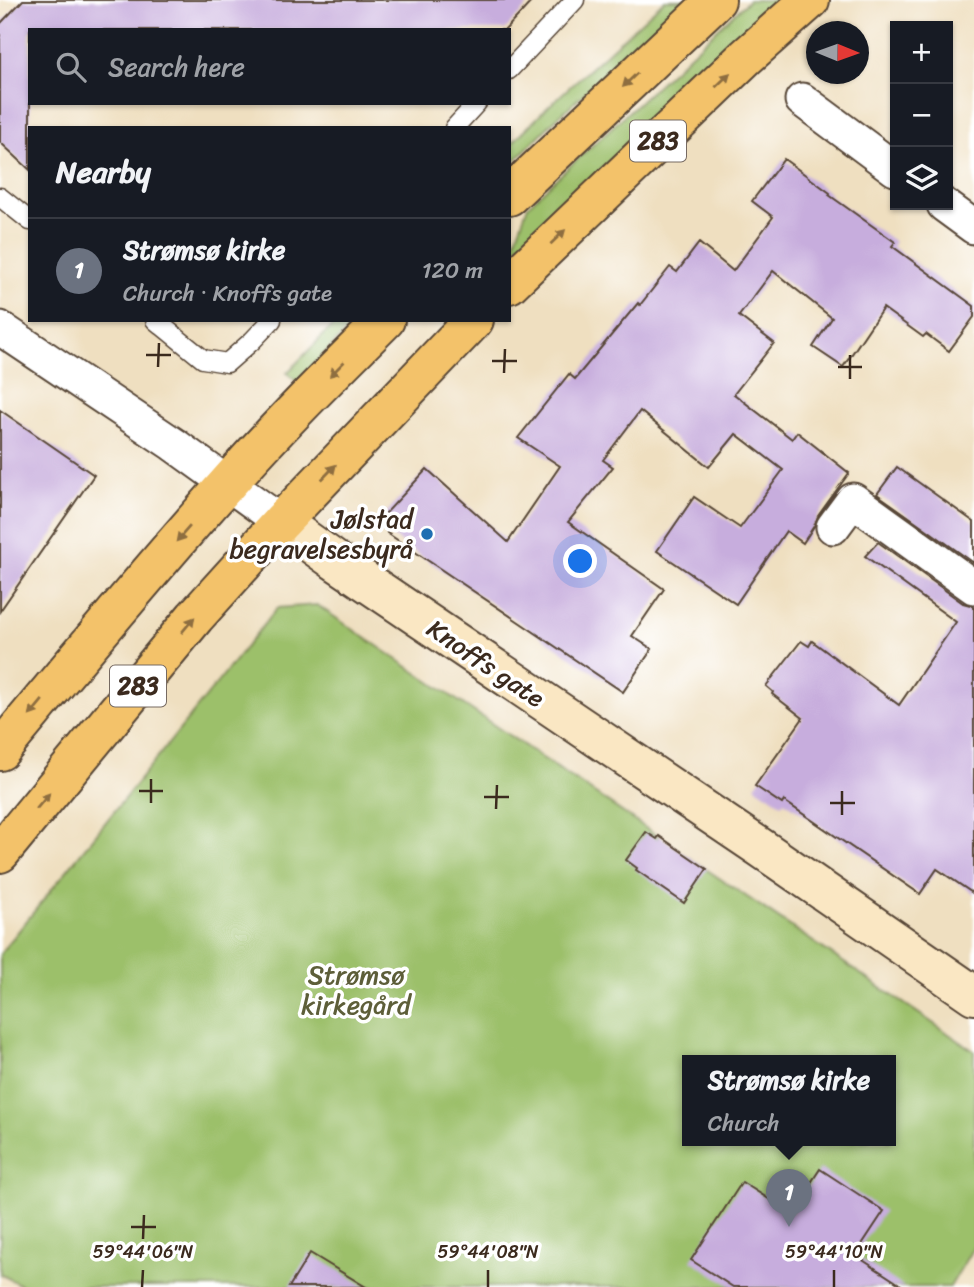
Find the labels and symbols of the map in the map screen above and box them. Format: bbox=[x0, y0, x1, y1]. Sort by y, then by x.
north arrow bbox=[806, 21, 869, 84]
one-way arrow bbox=[714, 71, 731, 88]
one-way arrow bbox=[622, 72, 639, 88]
road number: 283 bbox=[630, 120, 686, 162]
one-way arrow bbox=[550, 229, 567, 246]
one-way arrow bbox=[328, 360, 345, 377]
one-way arrow bbox=[320, 464, 337, 481]
place label: Jølstad begravelsesbyrå bbox=[230, 496, 415, 572]
one-way arrow bbox=[175, 525, 191, 543]
marker: Jølstad begravelsesbyrå bbox=[419, 526, 435, 542]
your location bbox=[563, 544, 597, 578]
street label: Knoffs gate bbox=[417, 606, 555, 720]
one-way arrow bbox=[180, 617, 195, 634]
road number: 283 bbox=[110, 666, 166, 706]
one-way arrow bbox=[29, 699, 44, 716]
one-way arrow bbox=[36, 792, 51, 810]
park label: Strømsø kirkegård bbox=[301, 952, 413, 1028]
pin: 1 bbox=[766, 1169, 812, 1227]
text: 59°44'06"N bbox=[93, 1236, 194, 1268]
text: 59°44'08"N bbox=[437, 1236, 539, 1268]
text: 59°44'10"N bbox=[785, 1236, 884, 1268]

